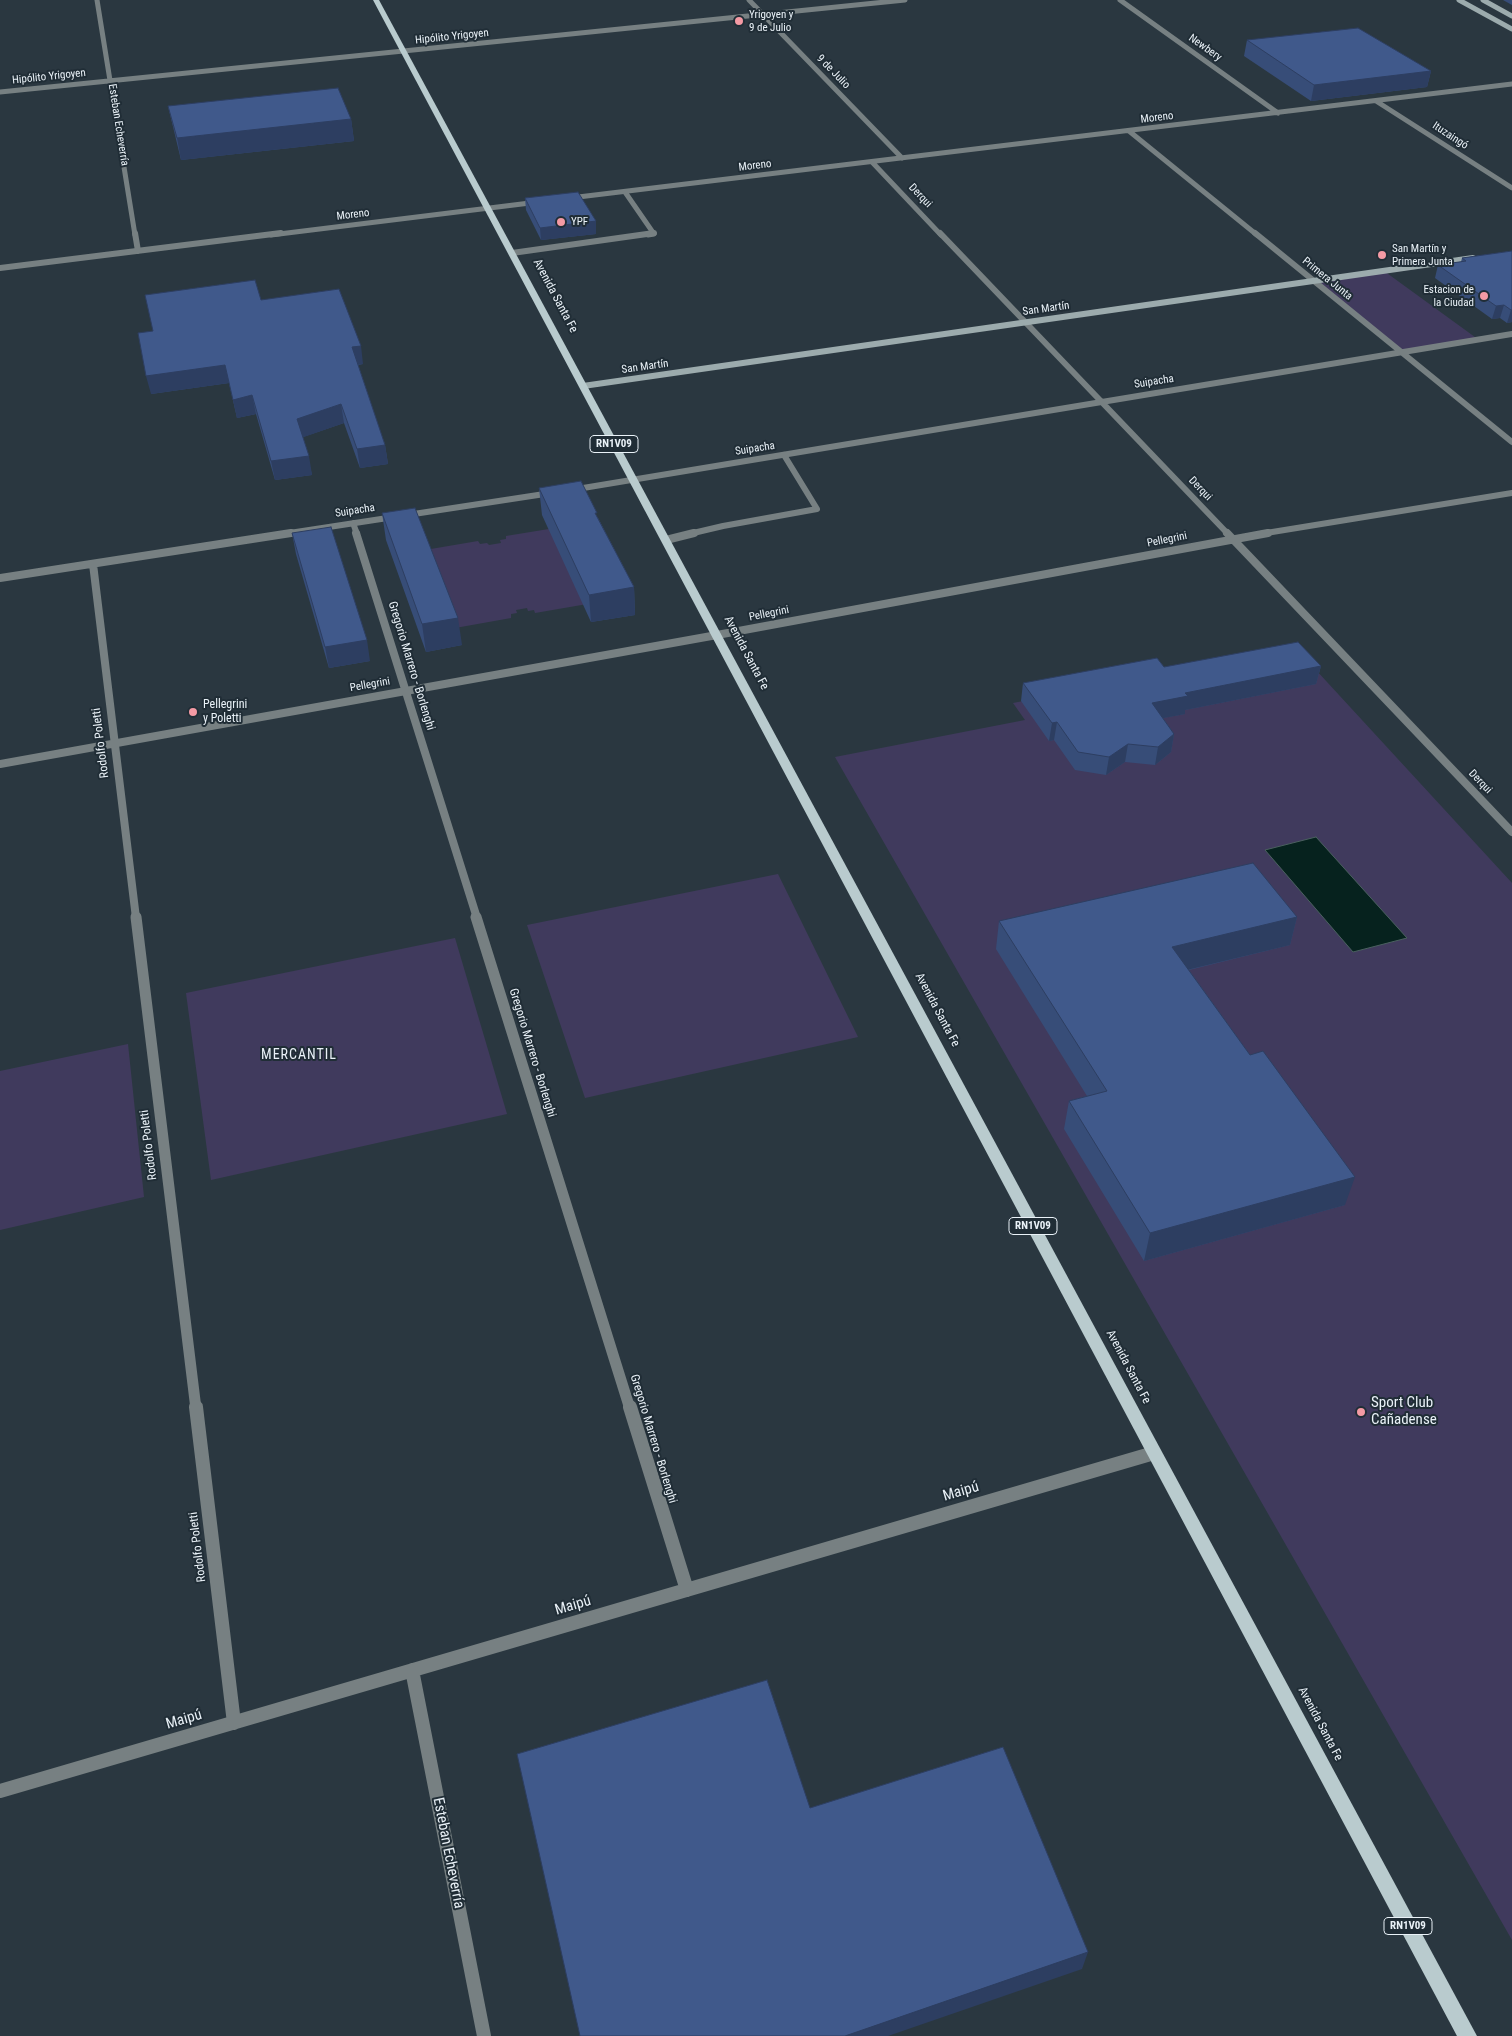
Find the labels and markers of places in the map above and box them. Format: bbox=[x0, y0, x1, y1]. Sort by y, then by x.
place label: Yrigoyen y 9 de Julio bbox=[749, 8, 793, 34]
marker: Yrigoyen y 9 de Julio bbox=[733, 15, 745, 27]
place label: YPF bbox=[571, 215, 588, 229]
marker: YPF bbox=[555, 216, 567, 228]
place label: San Martín y Primera Junta bbox=[1392, 242, 1453, 268]
marker: San Martín y Primera Junta bbox=[1376, 249, 1388, 261]
place label: Estacion de la Ciudad bbox=[1423, 283, 1474, 309]
marker: Estacion de la Ciudad bbox=[1478, 290, 1490, 302]
place label: Pellegrini y Poletti bbox=[203, 698, 247, 726]
marker: Pellegrini y Poletti bbox=[187, 706, 199, 718]
place label: Sport Club Cañadense bbox=[1371, 1394, 1437, 1429]
marker: Sport Club Cañadense bbox=[1355, 1406, 1367, 1418]

